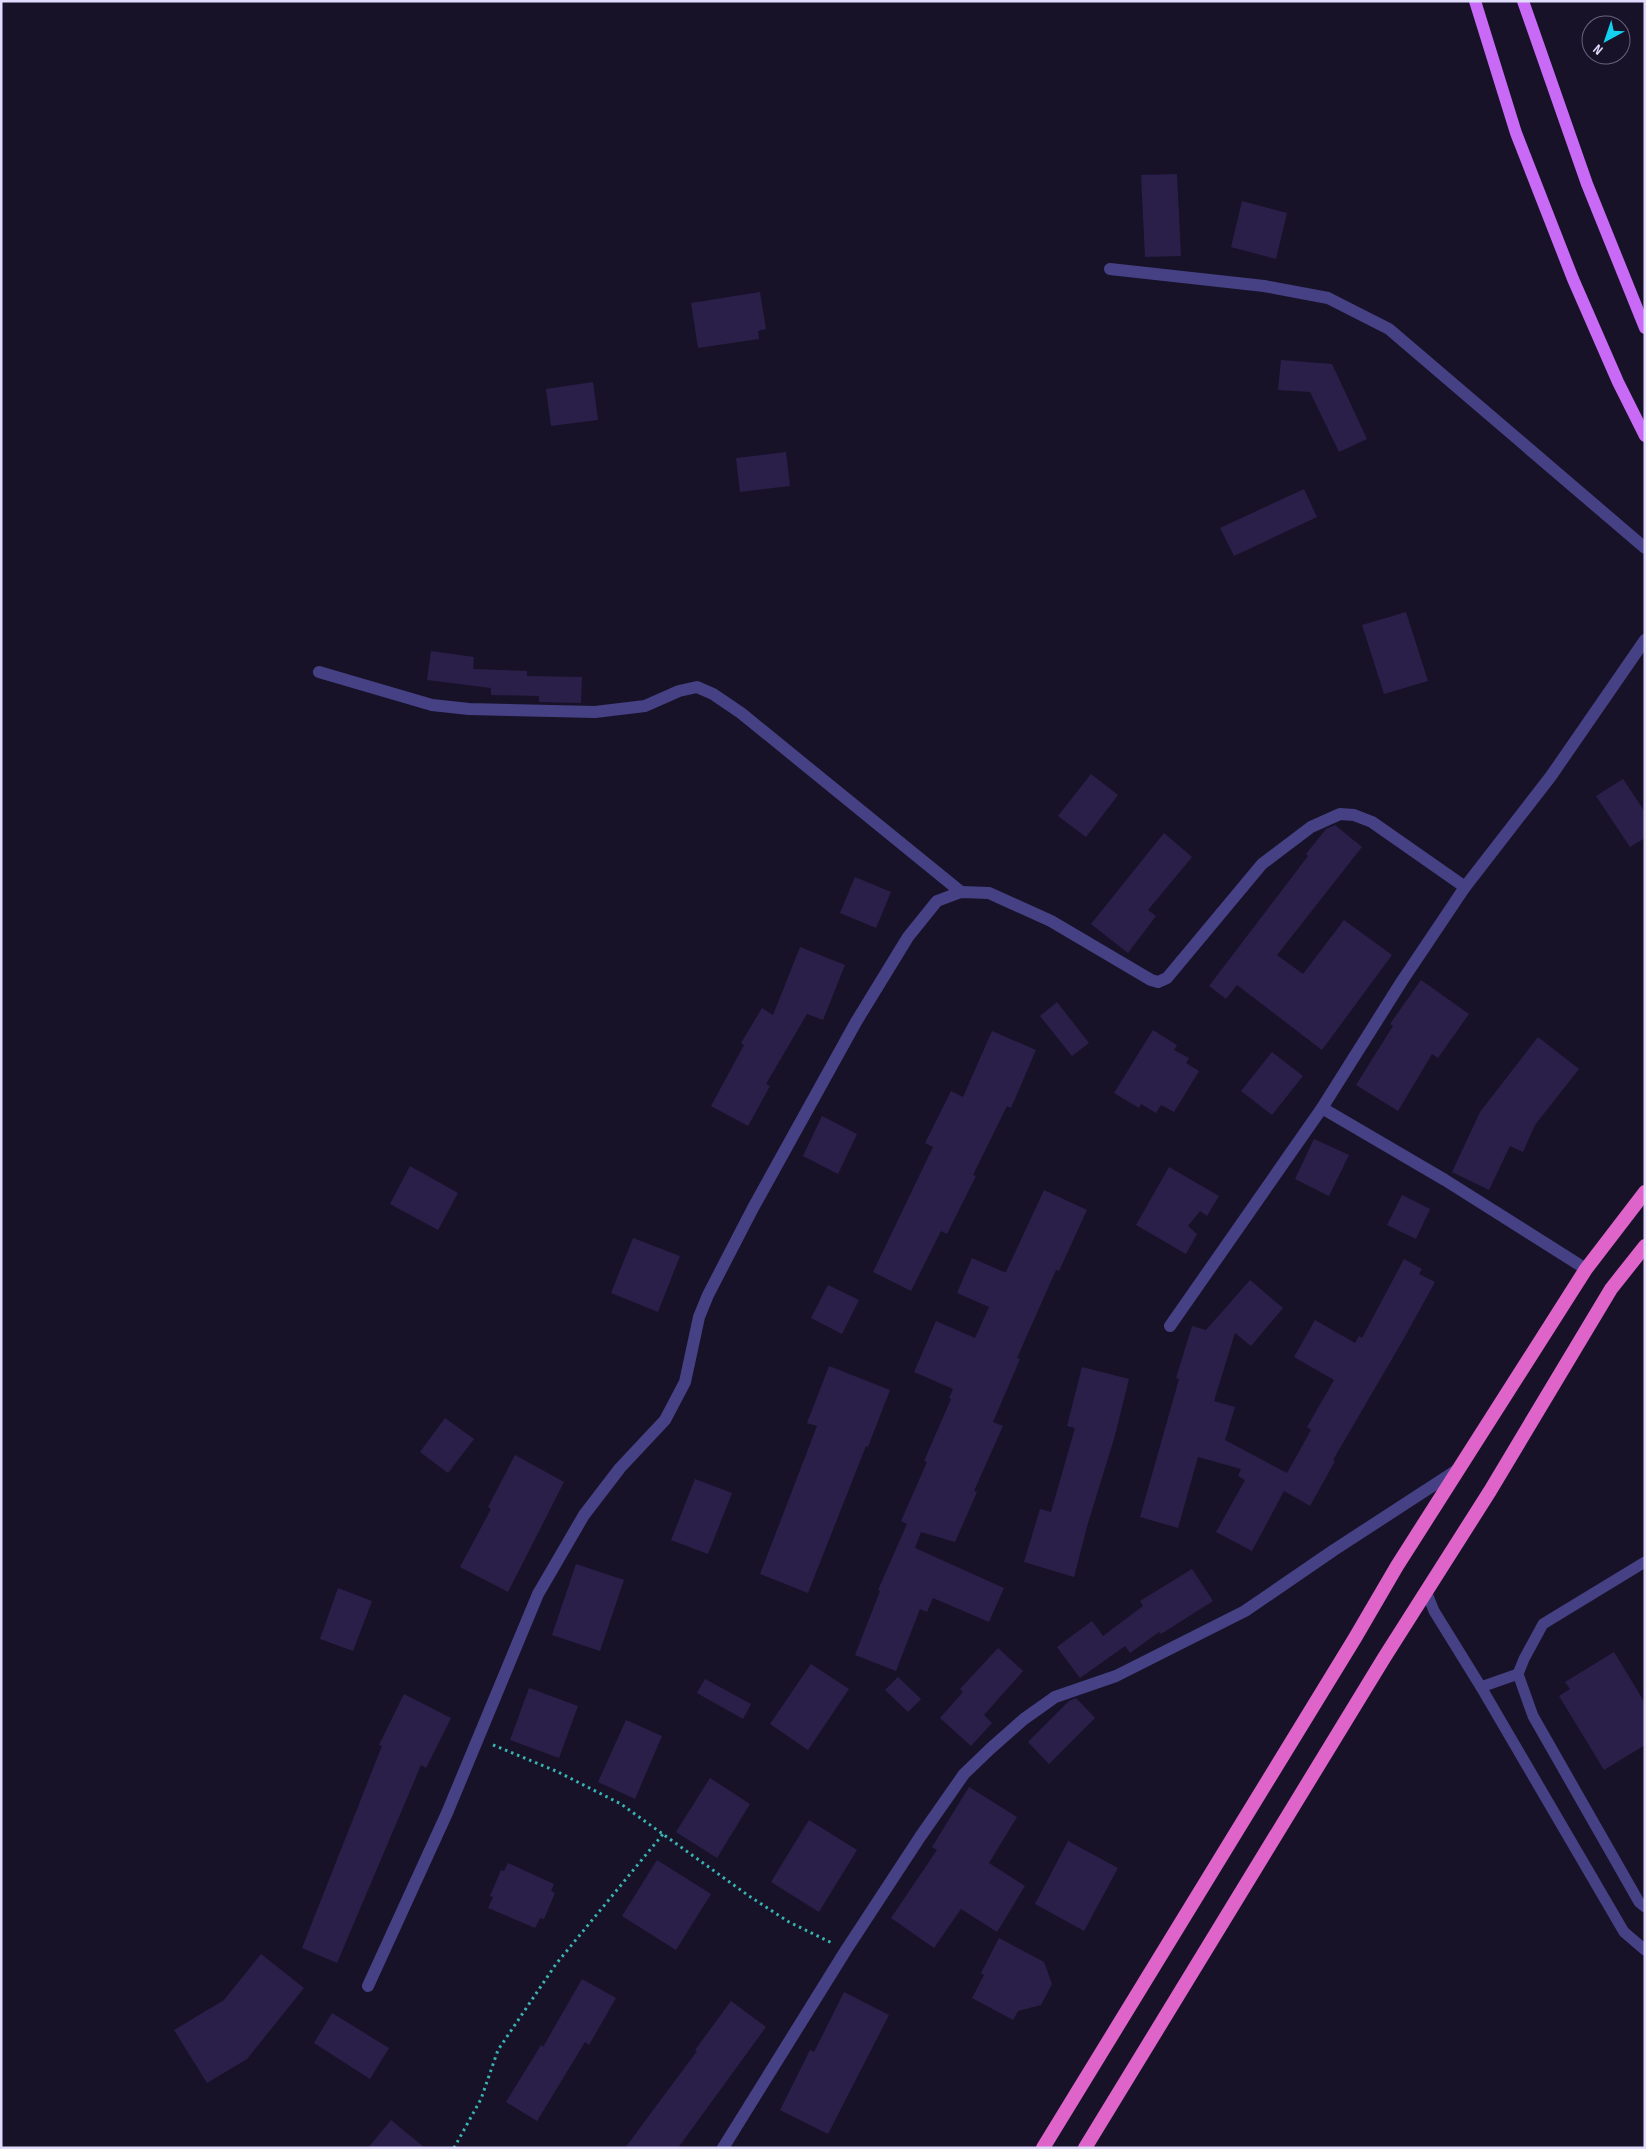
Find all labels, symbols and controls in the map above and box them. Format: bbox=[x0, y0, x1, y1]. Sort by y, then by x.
north arrow bbox=[1581, 15, 1631, 65]
text: N bbox=[1590, 41, 1606, 58]

